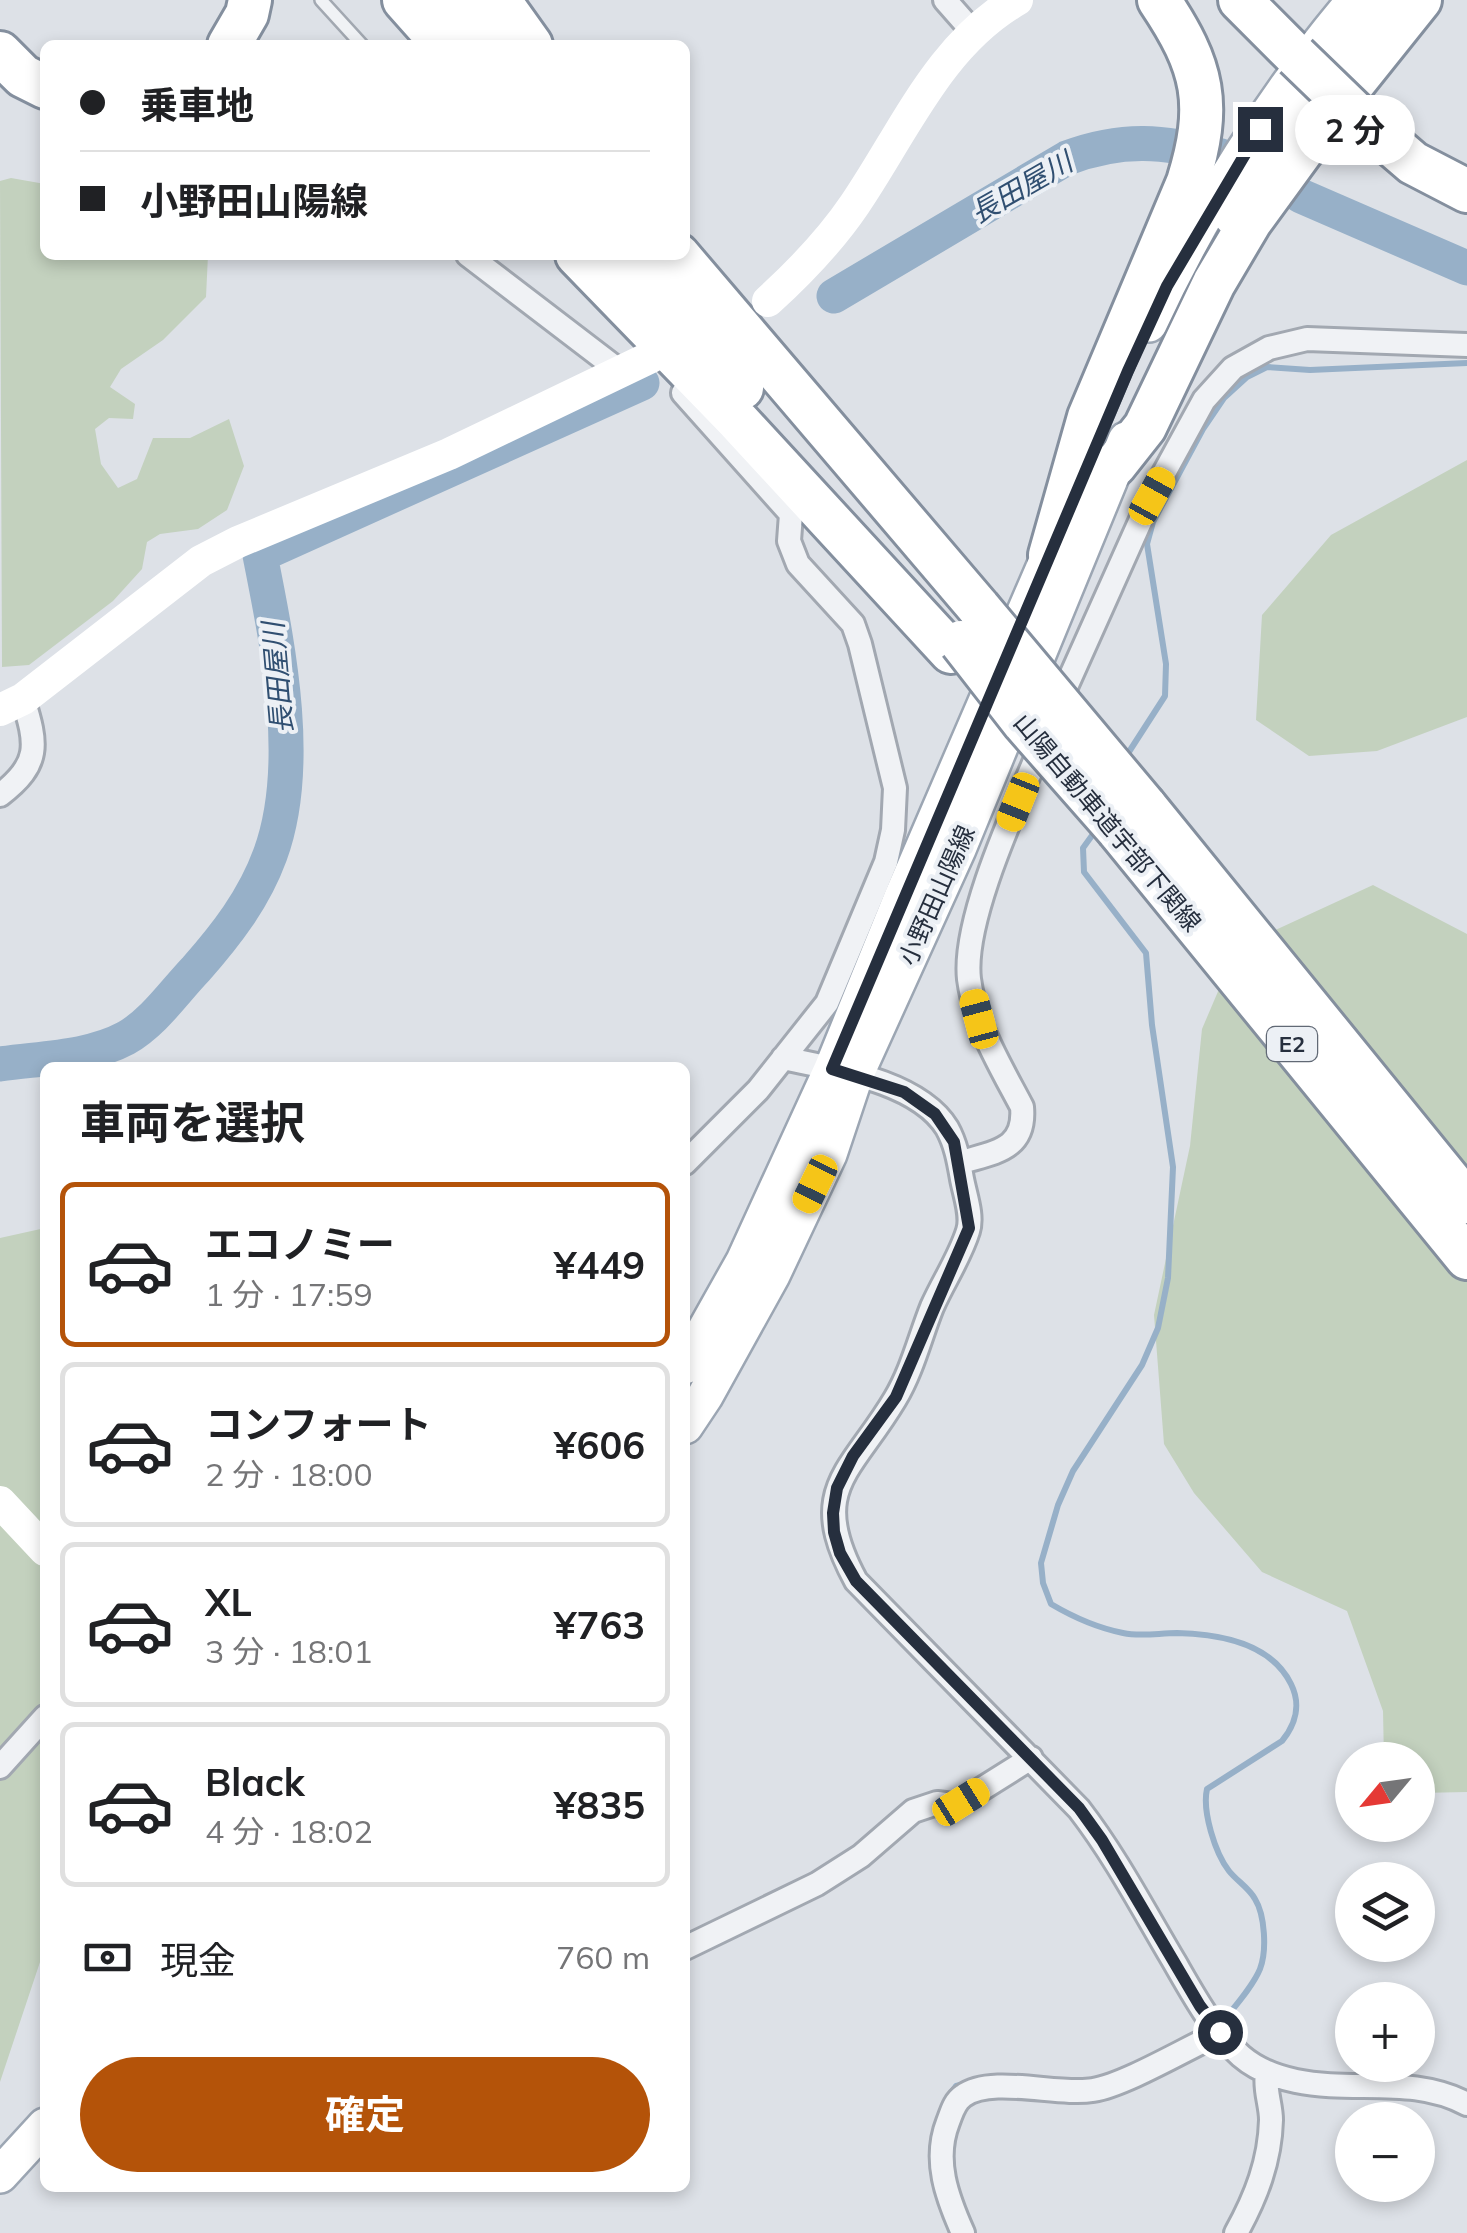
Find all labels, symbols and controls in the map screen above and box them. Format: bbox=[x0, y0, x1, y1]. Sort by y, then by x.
text: 乗車地 bbox=[140, 81, 254, 129]
callout: 2 分 bbox=[1295, 94, 1415, 164]
route end bbox=[1238, 107, 1283, 152]
text: 2 分 bbox=[1325, 110, 1385, 150]
water label: 長田屋川 bbox=[964, 142, 1081, 230]
text: 小野田山陽線 bbox=[140, 177, 368, 225]
car bbox=[1124, 462, 1180, 530]
water label: 長田屋川 bbox=[254, 618, 299, 735]
street label: 山陽自動車道宇部下関線 bbox=[1008, 707, 1208, 937]
car bbox=[993, 769, 1043, 835]
street label: 小野田山陽線 bbox=[891, 820, 981, 970]
car bbox=[957, 986, 1001, 1052]
road number: E2 bbox=[1267, 1027, 1317, 1061]
text: 車両を選択 bbox=[80, 1094, 305, 1150]
car bbox=[788, 1150, 842, 1218]
icon: car bbox=[85, 1220, 175, 1310]
text: エコノミー bbox=[205, 1220, 395, 1268]
text: ¥449 bbox=[554, 1241, 645, 1289]
text: 1 分 · 17:59 bbox=[205, 1274, 373, 1314]
icon: car bbox=[85, 1400, 175, 1490]
text: コンフォート bbox=[205, 1400, 432, 1448]
text: ¥606 bbox=[554, 1421, 645, 1469]
text: 2 分 · 18:00 bbox=[205, 1454, 373, 1494]
text: XL bbox=[205, 1578, 252, 1626]
icon: car bbox=[85, 1580, 175, 1670]
text: ¥763 bbox=[554, 1601, 645, 1649]
text: 3 分 · 18:01 bbox=[205, 1631, 373, 1671]
north arrow bbox=[1335, 1742, 1435, 1842]
map controls bbox=[1335, 1742, 1435, 2202]
text: Black bbox=[205, 1758, 305, 1806]
icon: car bbox=[85, 1760, 175, 1850]
car bbox=[928, 1773, 994, 1831]
text: ¥835 bbox=[554, 1781, 645, 1829]
text: 4 分 · 18:02 bbox=[205, 1811, 373, 1851]
button: layers bbox=[1335, 1862, 1435, 1962]
icon: cash bbox=[80, 1930, 135, 1985]
text: 現金 bbox=[160, 1936, 236, 1984]
text: 760 m bbox=[556, 1937, 650, 1977]
button: + bbox=[1335, 1982, 1435, 2082]
route start bbox=[1198, 2010, 1243, 2055]
button: 確定 bbox=[80, 2057, 650, 2172]
button: − bbox=[1335, 2102, 1435, 2202]

